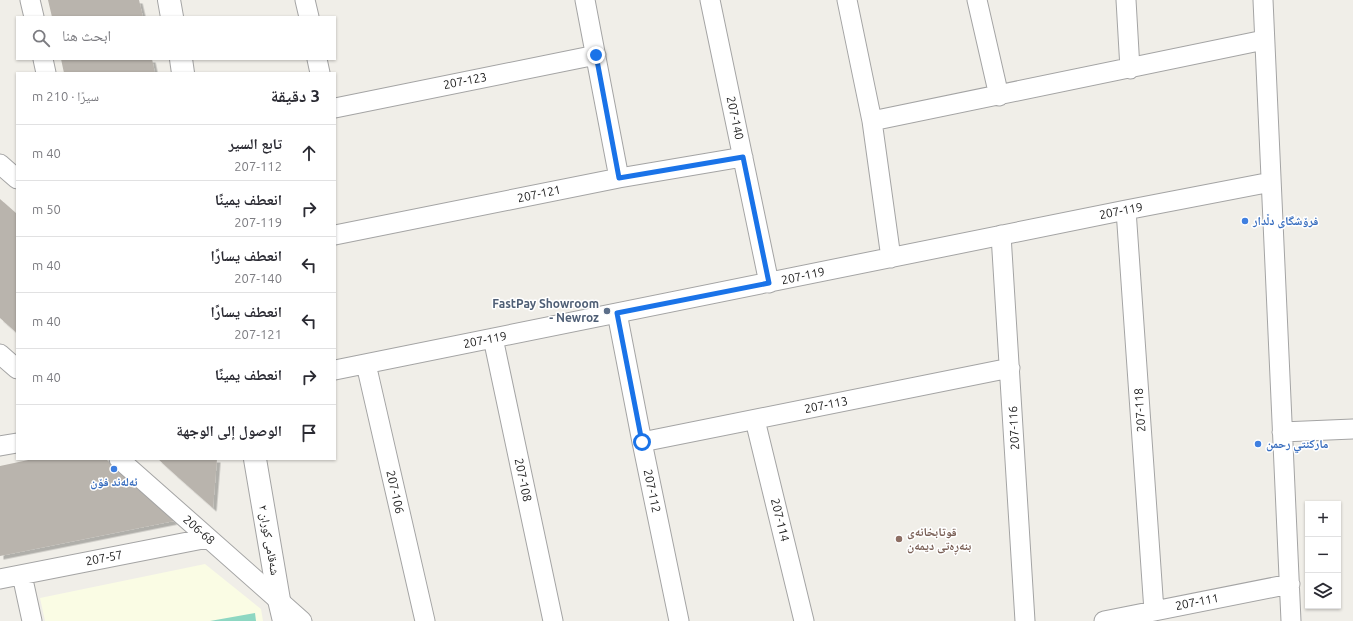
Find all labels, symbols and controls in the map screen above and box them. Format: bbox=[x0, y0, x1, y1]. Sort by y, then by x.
search box bbox=[16, 16, 336, 60]
icon: search bbox=[30, 27, 52, 49]
text: ابحث هنا bbox=[62, 27, 111, 44]
route end bbox=[587, 46, 605, 64]
street label: 207-123 bbox=[442, 70, 488, 91]
text: 3 دقيقة bbox=[271, 86, 320, 105]
text: سيرًا · 210 m bbox=[32, 89, 99, 103]
street label: 207-140 bbox=[725, 95, 746, 141]
text: تابع السير bbox=[228, 135, 282, 152]
icon: ahead bbox=[298, 142, 320, 164]
text: 40 m bbox=[32, 146, 61, 160]
text: 207-112 bbox=[234, 159, 282, 173]
street label: 207-121 bbox=[516, 183, 562, 204]
text: انعطف يمينًا bbox=[215, 191, 282, 208]
icon: right bbox=[298, 198, 320, 220]
street label: 207-119 bbox=[1098, 200, 1144, 221]
text: 50 m bbox=[32, 202, 61, 216]
place label: فرۆشگای دڵدار bbox=[1252, 213, 1318, 229]
text: 207-119 bbox=[234, 215, 282, 229]
marker: فرۆشگای دڵدار bbox=[1240, 216, 1250, 226]
text: انعطف يسارًا bbox=[210, 247, 282, 264]
icon: left bbox=[298, 254, 320, 276]
text: 40 m bbox=[32, 258, 61, 272]
street label: 207-119 bbox=[780, 265, 826, 286]
text: 207-140 bbox=[234, 271, 282, 285]
place label: FastPay Showroom - Newroz bbox=[492, 297, 599, 324]
text: انعطف يسارًا bbox=[210, 303, 282, 320]
marker: FastPay Showroom - Newroz bbox=[602, 306, 612, 316]
icon: left bbox=[298, 310, 320, 332]
text: 40 m bbox=[32, 314, 61, 328]
text: 207-121 bbox=[234, 327, 282, 341]
street label: 207-119 bbox=[462, 329, 508, 350]
text: انعطف يمينًا bbox=[215, 366, 282, 383]
icon: right bbox=[298, 366, 320, 388]
text: 40 m bbox=[32, 370, 61, 384]
street label: 207-118 bbox=[1131, 387, 1148, 432]
street label: 207-113 bbox=[803, 394, 849, 415]
street label: 207-116 bbox=[1006, 405, 1021, 450]
text: الوصول إلى الوجهة bbox=[176, 422, 282, 439]
icon: arrive bbox=[298, 422, 320, 444]
route start bbox=[633, 433, 651, 451]
place label: ماركئتي رحمن bbox=[1266, 437, 1329, 454]
marker: ماركئتي رحمن bbox=[1253, 439, 1263, 449]
street label: 207-108 bbox=[513, 457, 534, 503]
marker: ئەلەند فۆن bbox=[109, 464, 119, 474]
street label: 207-112 bbox=[642, 468, 663, 514]
street label: 207-106 bbox=[384, 469, 407, 515]
place label: ئەلەند فۆن bbox=[90, 475, 138, 490]
street label: 207-114 bbox=[769, 497, 792, 543]
map controls bbox=[1305, 501, 1341, 609]
button: + bbox=[1305, 501, 1341, 537]
street label: شەقامی کوران ٢ bbox=[256, 504, 282, 576]
street label: 206-68 bbox=[181, 512, 218, 547]
place label: قوتابخانەی بنەڕەتی دیمەن bbox=[907, 525, 971, 555]
marker: قوتابخانەی بنەڕەتی دیمەن bbox=[894, 534, 904, 544]
button: − bbox=[1305, 537, 1341, 573]
street label: 207-57 bbox=[84, 548, 123, 567]
button: layers bbox=[1305, 573, 1341, 609]
street label: 207-111 bbox=[1174, 591, 1220, 612]

